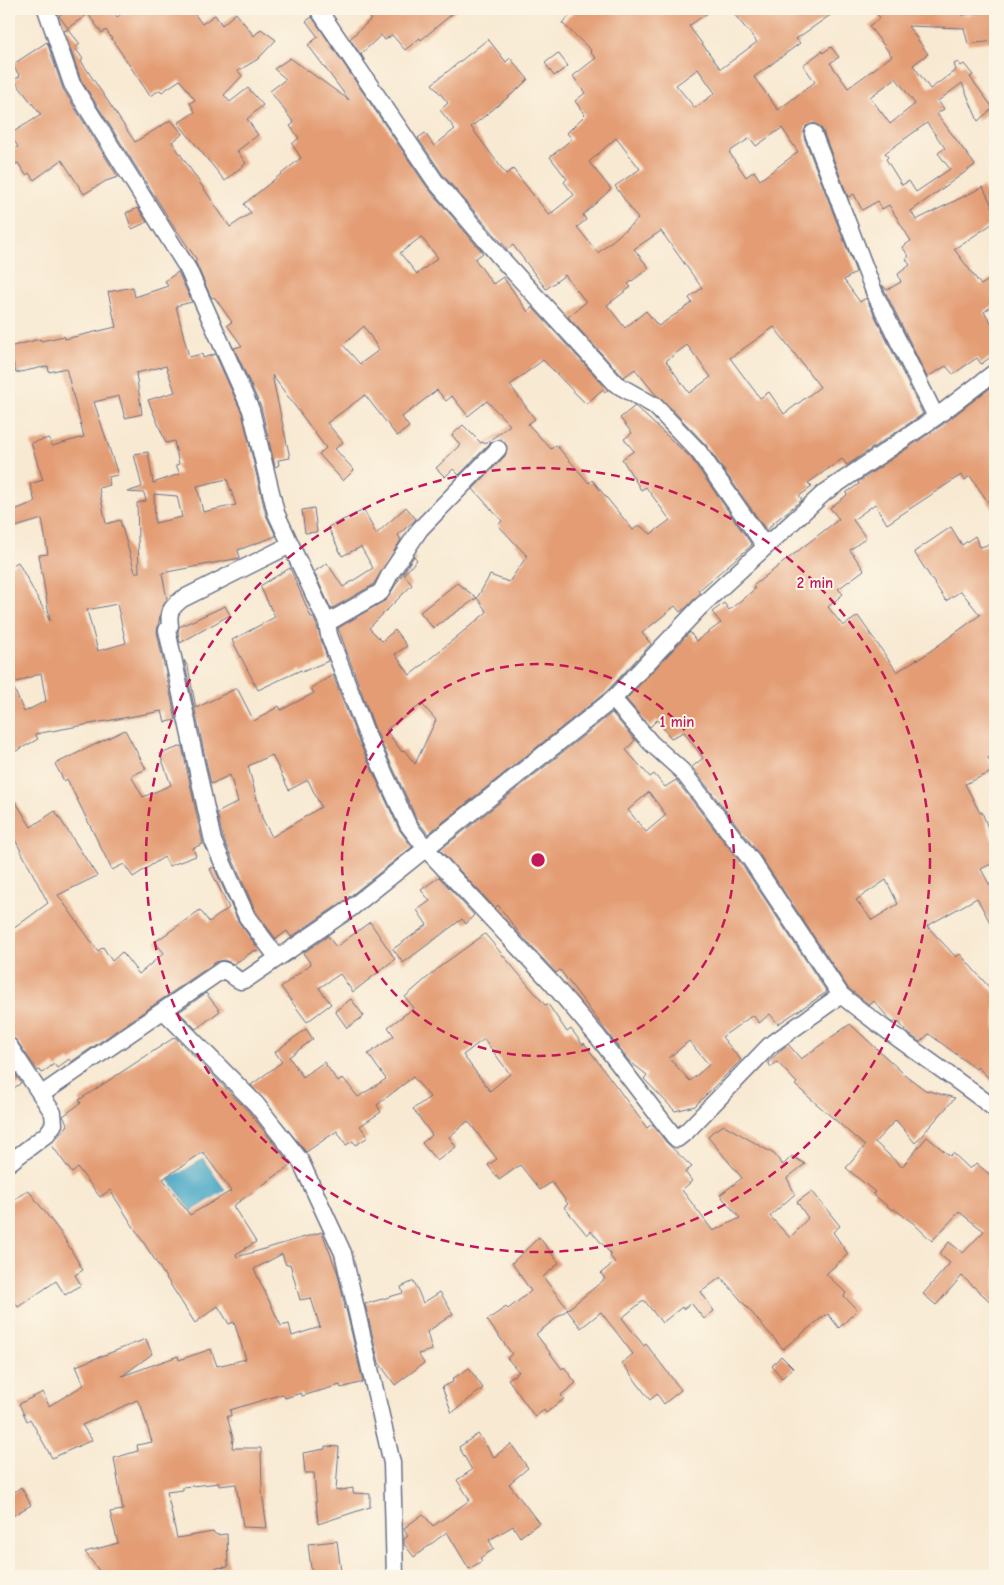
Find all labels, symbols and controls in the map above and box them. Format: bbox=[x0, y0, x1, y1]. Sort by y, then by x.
text: 2 min bbox=[797, 574, 833, 592]
text: 1 min bbox=[660, 713, 694, 731]
centre of rings bbox=[529, 851, 547, 869]

